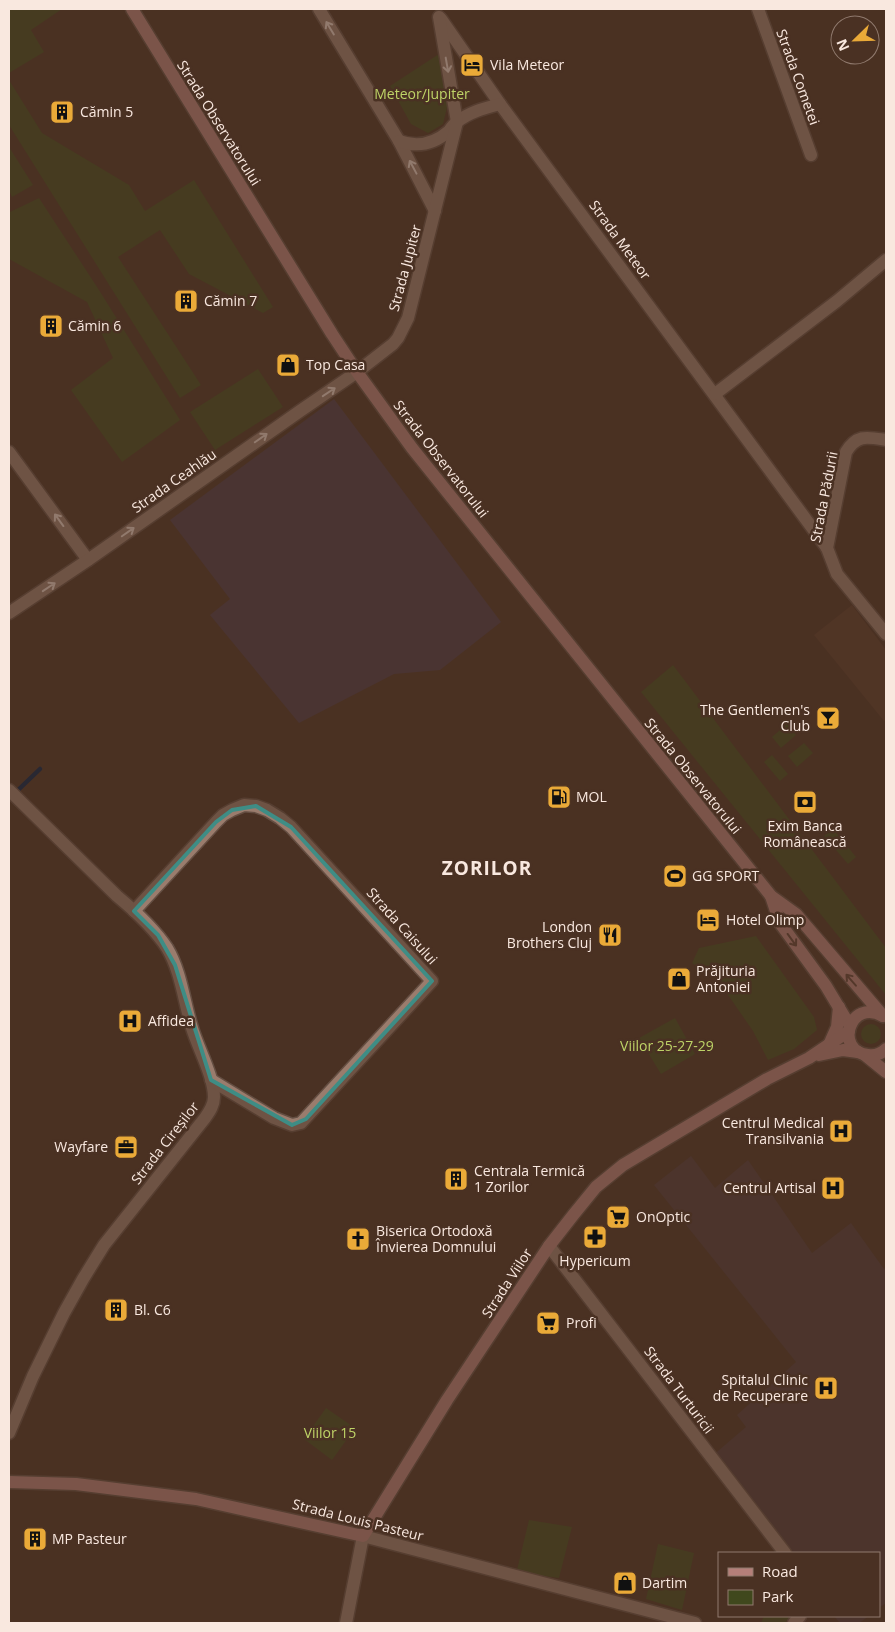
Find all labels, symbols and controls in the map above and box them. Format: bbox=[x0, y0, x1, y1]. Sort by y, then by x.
north arrow bbox=[830, 15, 880, 65]
one-way arrow bbox=[325, 21, 335, 35]
street label: Strada Cometei bbox=[772, 26, 825, 127]
text: N bbox=[832, 36, 854, 54]
hotel icon: Vila Meteor bbox=[459, 52, 485, 78]
place label: Vila Meteor bbox=[490, 55, 565, 74]
one-way arrow bbox=[443, 56, 453, 72]
street label: Strada Observatorului bbox=[173, 57, 266, 189]
park label: Meteor/Jupiter bbox=[374, 84, 470, 103]
building icon: Cămin 5 bbox=[49, 99, 75, 125]
place label: Cămin 5 bbox=[80, 102, 133, 121]
one-way arrow bbox=[408, 160, 418, 175]
street label: Strada Meteor bbox=[585, 196, 656, 283]
street label: Strada Jupiter bbox=[384, 222, 425, 313]
building icon: Cămin 7 bbox=[173, 288, 199, 314]
place label: Cămin 7 bbox=[204, 291, 257, 310]
building icon: Cămin 6 bbox=[38, 313, 64, 339]
place label: Cămin 6 bbox=[68, 316, 121, 335]
shop icon: Top Casa bbox=[275, 352, 301, 378]
place label: Top Casa bbox=[306, 355, 365, 374]
one-way arrow bbox=[321, 386, 335, 396]
street label: Strada Observatorului bbox=[390, 396, 493, 521]
one-way arrow bbox=[254, 433, 268, 443]
street label: Strada Ceahlău bbox=[128, 444, 220, 517]
street label: Strada Pădurii bbox=[805, 450, 842, 544]
one-way arrow bbox=[54, 514, 65, 527]
one-way arrow bbox=[121, 527, 135, 537]
one-way arrow bbox=[42, 582, 56, 592]
place label: The Gentlemen's Club bbox=[700, 700, 810, 735]
bar icon: The Gentlemen's Club bbox=[815, 705, 841, 731]
street label: Strada Observatorului bbox=[641, 714, 746, 838]
fuel station icon: MOL bbox=[546, 784, 572, 810]
place label: MOL bbox=[576, 787, 607, 806]
bank icon: Exim Banca Românească bbox=[792, 789, 818, 815]
place label: Exim Banca Românească bbox=[763, 816, 847, 851]
district label: ZORILOR bbox=[442, 855, 532, 881]
sports icon: GG SPORT bbox=[662, 863, 688, 889]
place label: GG SPORT bbox=[692, 866, 760, 885]
street label: Strada Caisului bbox=[363, 883, 442, 968]
hotel icon: Hotel Olimp bbox=[695, 907, 721, 933]
place label: Hotel Olimp bbox=[726, 910, 804, 929]
place label: London Brothers Cluj bbox=[507, 917, 592, 952]
restaurant icon: London Brothers Cluj bbox=[597, 922, 623, 948]
one-way arrow bbox=[787, 933, 797, 947]
place label: Prăjituria Antoniei bbox=[696, 961, 756, 996]
shop icon: Prăjituria Antoniei bbox=[666, 966, 692, 992]
one-way arrow bbox=[845, 973, 857, 986]
hospital icon: Affidea bbox=[117, 1008, 143, 1034]
place label: Affidea bbox=[148, 1011, 194, 1030]
park label: Viilor 25-27-29 bbox=[620, 1036, 714, 1055]
street label: Strada Cireșilor bbox=[126, 1097, 203, 1188]
place label: Centrul Medical Transilvania bbox=[722, 1113, 824, 1148]
hospital icon: Centrul Medical Transilvania bbox=[828, 1118, 854, 1144]
office icon: Wayfare bbox=[113, 1134, 139, 1160]
place label: Wayfare bbox=[54, 1137, 108, 1156]
place label: Centrala Termică 1 Zorilor bbox=[474, 1161, 585, 1196]
building icon: Centrala Termică 1 Zorilor bbox=[443, 1166, 469, 1192]
hospital icon: Centrul Artisal bbox=[820, 1175, 846, 1201]
place label: Centrul Artisal bbox=[723, 1178, 816, 1197]
supermarket icon: OnOptic bbox=[605, 1204, 631, 1230]
place label: OnOptic bbox=[636, 1207, 690, 1226]
place label: Biserica Ortodoxă Învierea Domnului bbox=[375, 1221, 496, 1256]
pharmacy icon: Hypericum bbox=[582, 1224, 608, 1250]
church icon: Biserica Ortodoxă Învierea Domnului bbox=[345, 1226, 371, 1252]
street label: Strada Viilor bbox=[477, 1244, 536, 1321]
place label: Hypericum bbox=[559, 1251, 631, 1270]
building icon: Bl. C6 bbox=[103, 1297, 129, 1323]
place label: Bl. C6 bbox=[134, 1300, 171, 1319]
supermarket icon: Profi bbox=[535, 1310, 561, 1336]
place label: Profi bbox=[566, 1313, 597, 1332]
street label: Strada Turturicii bbox=[640, 1342, 719, 1437]
place label: Spitalul Clinic de Recuperare bbox=[713, 1370, 808, 1405]
hospital icon: Spitalul Clinic de Recuperare bbox=[813, 1375, 839, 1401]
park label: Viilor 15 bbox=[304, 1423, 356, 1442]
street label: Strada Louis Pasteur bbox=[291, 1494, 426, 1545]
building icon: MP Pasteur bbox=[22, 1526, 48, 1552]
place label: MP Pasteur bbox=[52, 1529, 127, 1548]
legend bbox=[718, 1552, 880, 1617]
text: Road bbox=[762, 1561, 798, 1581]
shop icon: Dartim bbox=[612, 1570, 638, 1596]
place label: Dartim bbox=[642, 1573, 687, 1592]
text: Park bbox=[762, 1586, 793, 1606]

